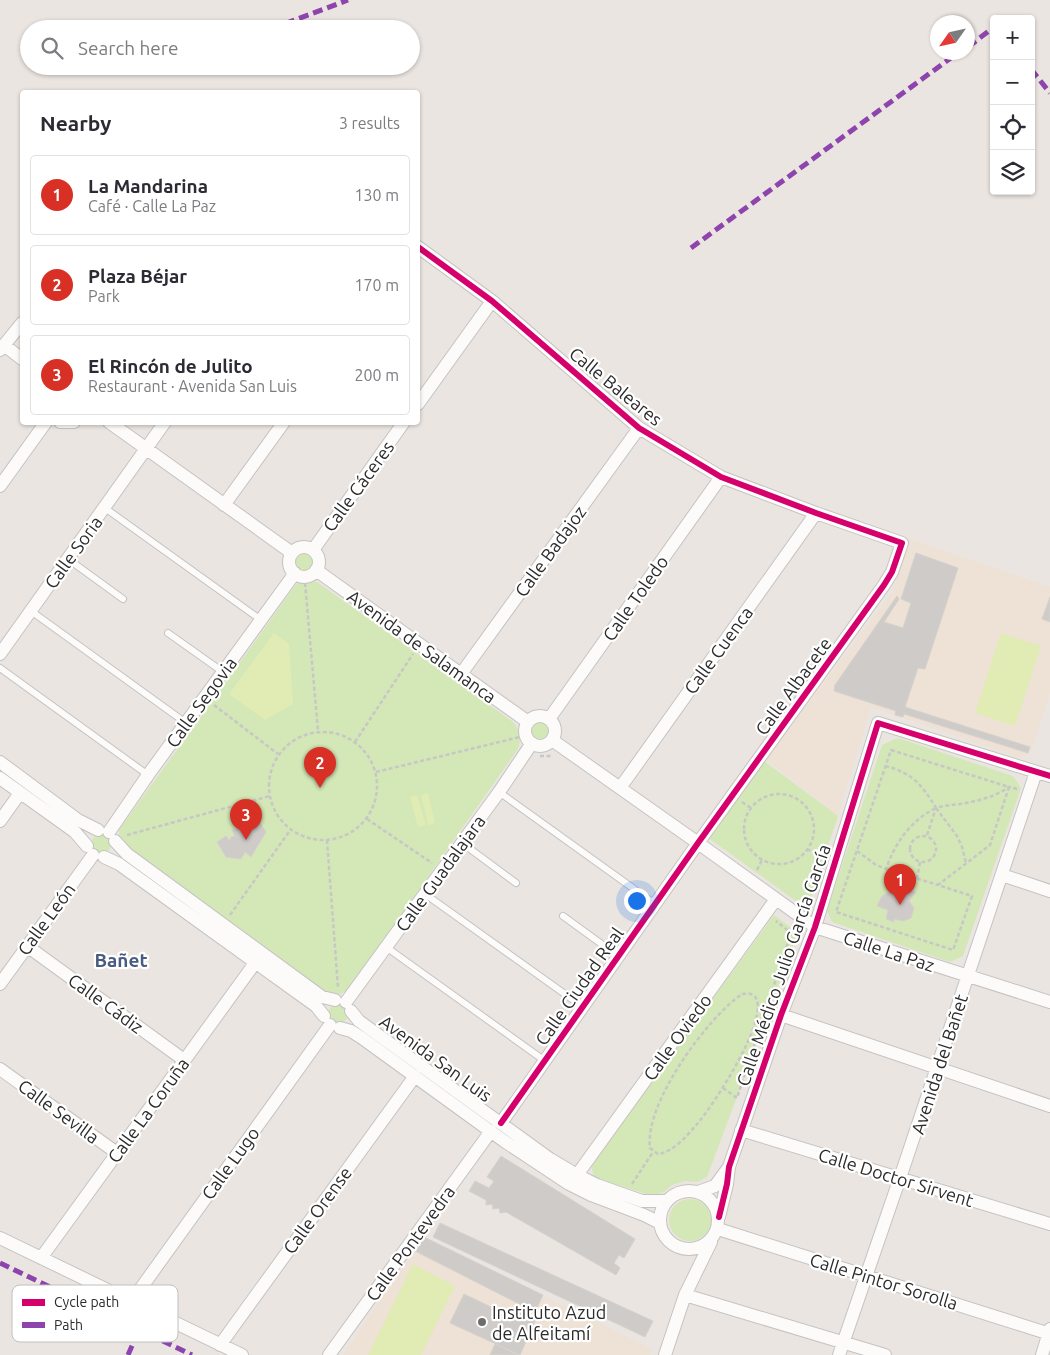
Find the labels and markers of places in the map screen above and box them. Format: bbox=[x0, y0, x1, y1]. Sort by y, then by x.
pin: 2 bbox=[304, 747, 336, 788]
pin: 3 bbox=[230, 799, 262, 840]
pin: 1 bbox=[884, 864, 916, 905]
place label: Instituto Azud de Alfeitamí bbox=[492, 1302, 606, 1343]
marker: Instituto Azud de Alfeitamí bbox=[476, 1316, 488, 1328]

